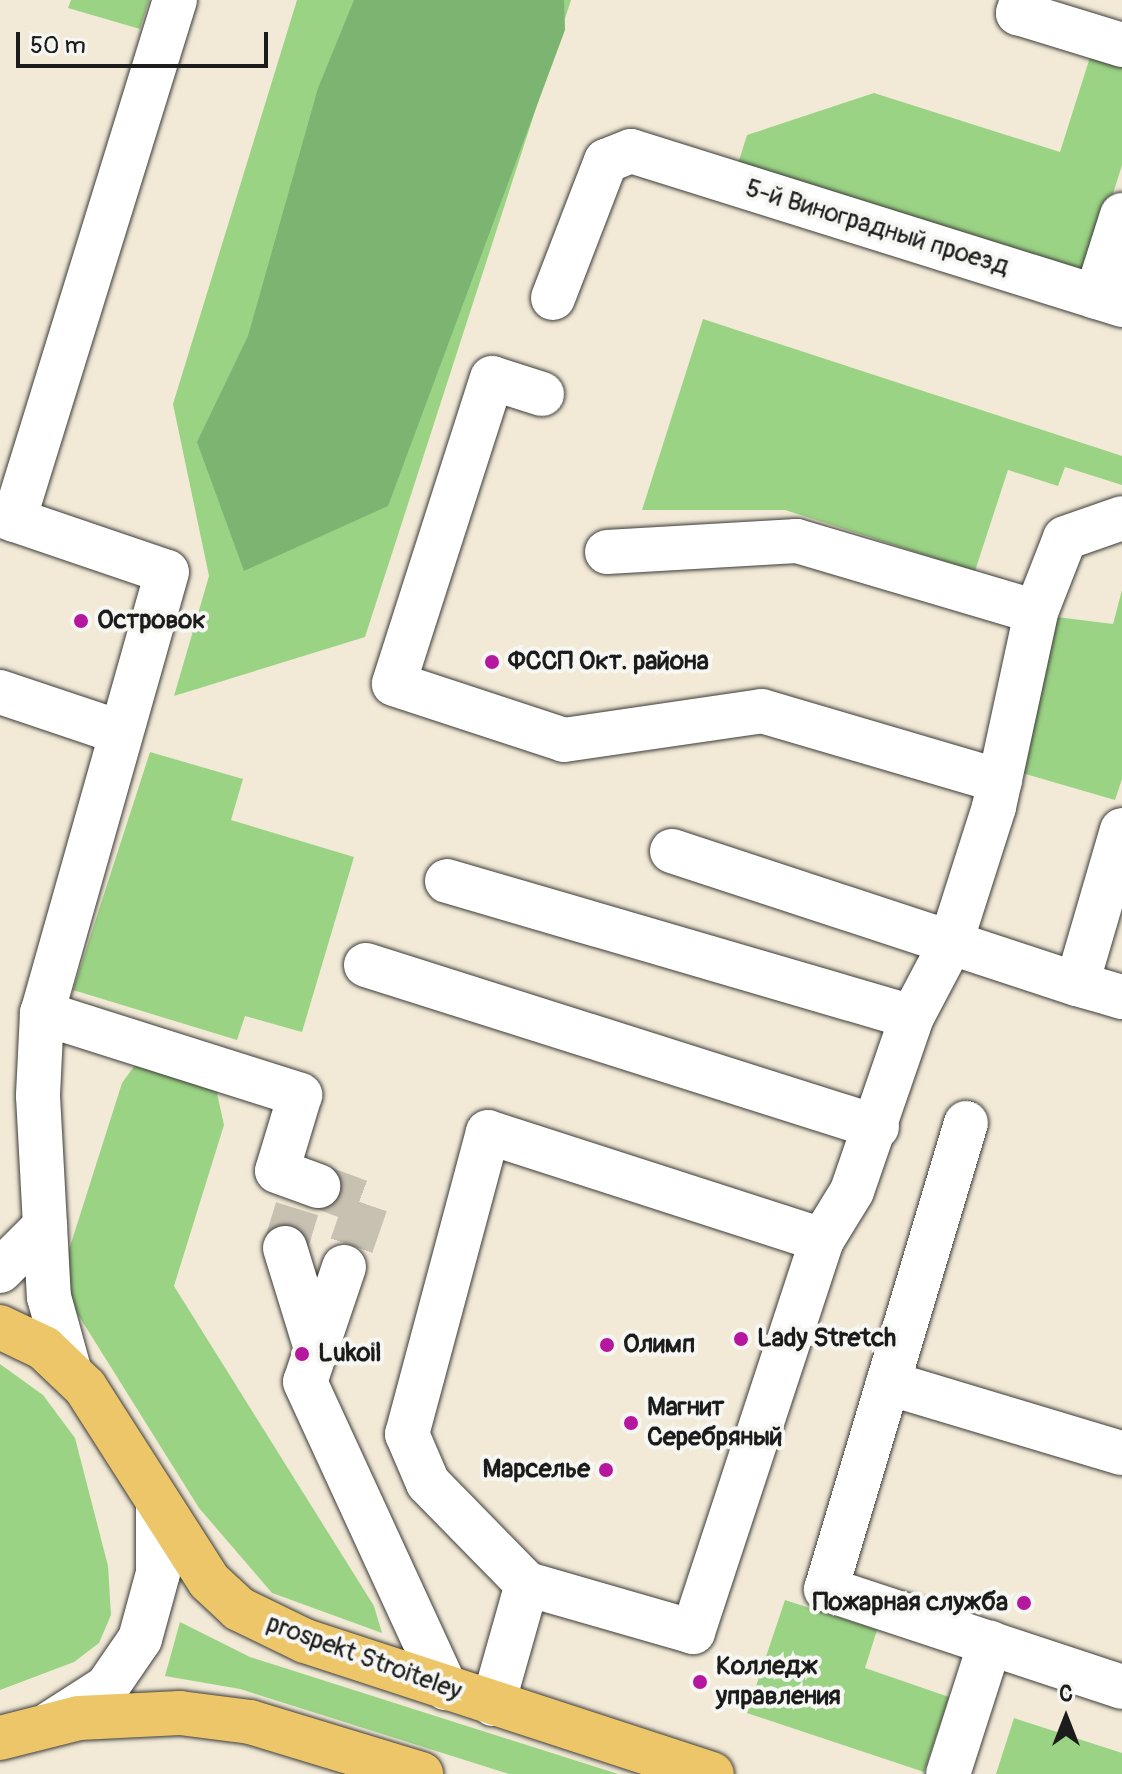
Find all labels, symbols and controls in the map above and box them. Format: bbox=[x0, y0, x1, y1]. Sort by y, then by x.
scale bar bbox=[20, 16, 272, 66]
text: 50 m bbox=[30, 31, 86, 60]
street label: 5-й Виноградный проезд bbox=[742, 173, 1012, 283]
place label: Островок bbox=[97, 605, 206, 637]
marker: Островок bbox=[72, 612, 90, 630]
place label: ФССП Окт. района bbox=[508, 646, 709, 678]
marker: ФССП Окт. района bbox=[483, 653, 501, 671]
place label: Lady Stretch bbox=[757, 1323, 896, 1355]
place label: Олимп bbox=[623, 1329, 695, 1361]
marker: Lady Stretch bbox=[732, 1330, 750, 1348]
marker: Олимп bbox=[598, 1336, 616, 1354]
place label: Lukoil bbox=[318, 1338, 381, 1370]
marker: Lukoil bbox=[293, 1345, 311, 1363]
place label: Магнит Серебряный bbox=[647, 1392, 783, 1454]
marker: Магнит Серебряный bbox=[622, 1414, 640, 1432]
place label: Марселье bbox=[482, 1454, 590, 1486]
marker: Марселье bbox=[597, 1461, 615, 1479]
place label: Пожарная служба bbox=[813, 1587, 1008, 1619]
marker: Пожарная служба bbox=[1015, 1594, 1033, 1612]
street label: prospekt Stroiteley bbox=[262, 1608, 466, 1708]
place label: Колледж управления bbox=[716, 1651, 841, 1712]
marker: Колледж управления bbox=[691, 1673, 709, 1691]
north arrow bbox=[1026, 1678, 1106, 1758]
text: С bbox=[1059, 1680, 1073, 1708]

